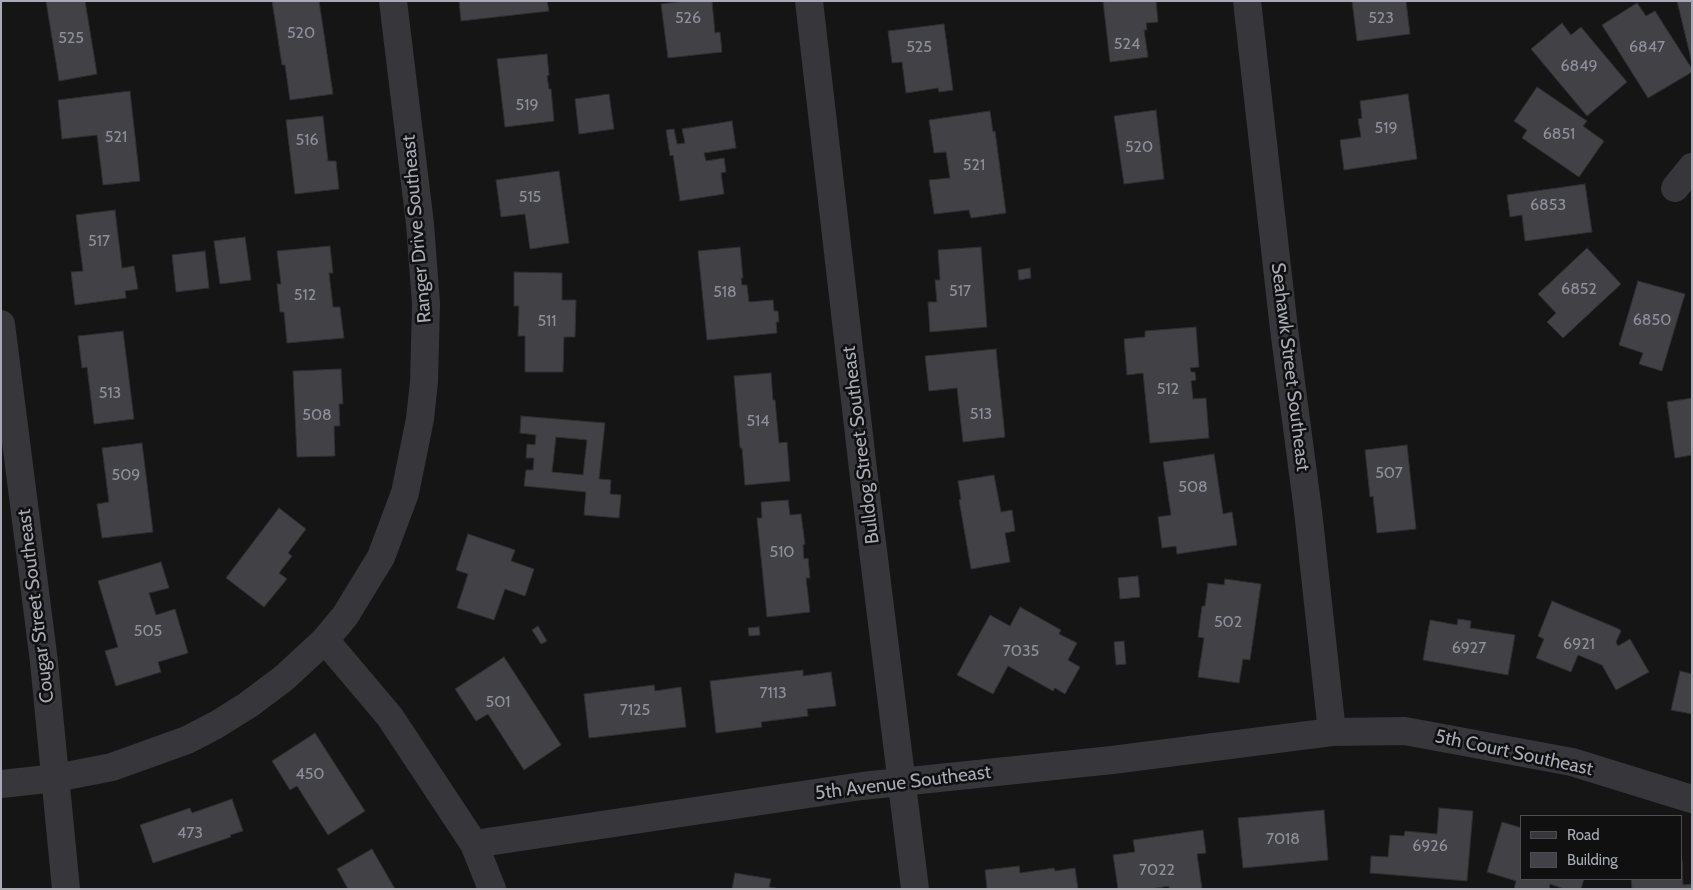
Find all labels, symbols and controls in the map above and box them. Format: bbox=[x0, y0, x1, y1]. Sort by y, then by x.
house number: 526 bbox=[675, 8, 701, 28]
house number: 523 bbox=[1368, 8, 1394, 28]
house number: 520 bbox=[287, 23, 315, 43]
house number: 525 bbox=[58, 28, 84, 48]
house number: 524 bbox=[1114, 34, 1140, 54]
house number: 525 bbox=[906, 37, 932, 57]
house number: 6847 bbox=[1629, 37, 1665, 57]
house number: 6849 bbox=[1560, 56, 1598, 76]
house number: 519 bbox=[516, 95, 538, 115]
house number: 519 bbox=[1375, 118, 1397, 138]
house number: 6851 bbox=[1543, 124, 1575, 144]
house number: 521 bbox=[105, 127, 127, 147]
house number: 516 bbox=[296, 130, 318, 150]
street label: Ranger Drive Southeast bbox=[397, 134, 437, 324]
house number: 520 bbox=[1125, 137, 1153, 157]
house number: 521 bbox=[963, 155, 985, 175]
house number: 515 bbox=[519, 187, 541, 207]
house number: 6853 bbox=[1530, 195, 1566, 215]
house number: 517 bbox=[88, 231, 110, 251]
street label: Seahawk Street Southeast bbox=[1266, 261, 1314, 473]
house number: 6852 bbox=[1561, 279, 1597, 299]
house number: 517 bbox=[949, 281, 971, 301]
house number: 518 bbox=[713, 282, 737, 302]
house number: 512 bbox=[294, 285, 316, 305]
house number: 6850 bbox=[1633, 310, 1671, 330]
house number: 511 bbox=[537, 311, 557, 331]
street label: Bulldog Street Southeast bbox=[838, 345, 884, 545]
house number: 512 bbox=[1157, 379, 1179, 399]
house number: 513 bbox=[99, 383, 121, 403]
house number: 513 bbox=[970, 404, 992, 424]
house number: 508 bbox=[302, 405, 332, 425]
house number: 514 bbox=[746, 411, 770, 431]
house number: 507 bbox=[1375, 463, 1403, 483]
house number: 509 bbox=[112, 465, 140, 485]
house number: 508 bbox=[1178, 477, 1208, 497]
street label: Cougar Street Southeast bbox=[13, 508, 59, 704]
house number: 510 bbox=[769, 542, 795, 562]
house number: 502 bbox=[1214, 612, 1242, 632]
house number: 505 bbox=[134, 621, 162, 641]
house number: 6921 bbox=[1563, 634, 1595, 654]
house number: 6927 bbox=[1452, 638, 1486, 658]
house number: 7035 bbox=[1003, 641, 1039, 661]
house number: 7113 bbox=[759, 683, 787, 703]
house number: 501 bbox=[485, 692, 511, 712]
house number: 7125 bbox=[620, 700, 650, 720]
street label: 5th Court Southeast bbox=[1433, 725, 1595, 781]
street label: 5th Avenue Southeast bbox=[814, 761, 992, 805]
house number: 450 bbox=[295, 764, 325, 784]
legend bbox=[1520, 815, 1683, 880]
house number: 473 bbox=[177, 823, 203, 843]
text: Road bbox=[1567, 826, 1600, 844]
house number: 7018 bbox=[1266, 829, 1300, 849]
house number: 6926 bbox=[1412, 836, 1448, 856]
text: Building bbox=[1567, 851, 1618, 869]
house number: 7022 bbox=[1139, 860, 1175, 880]

